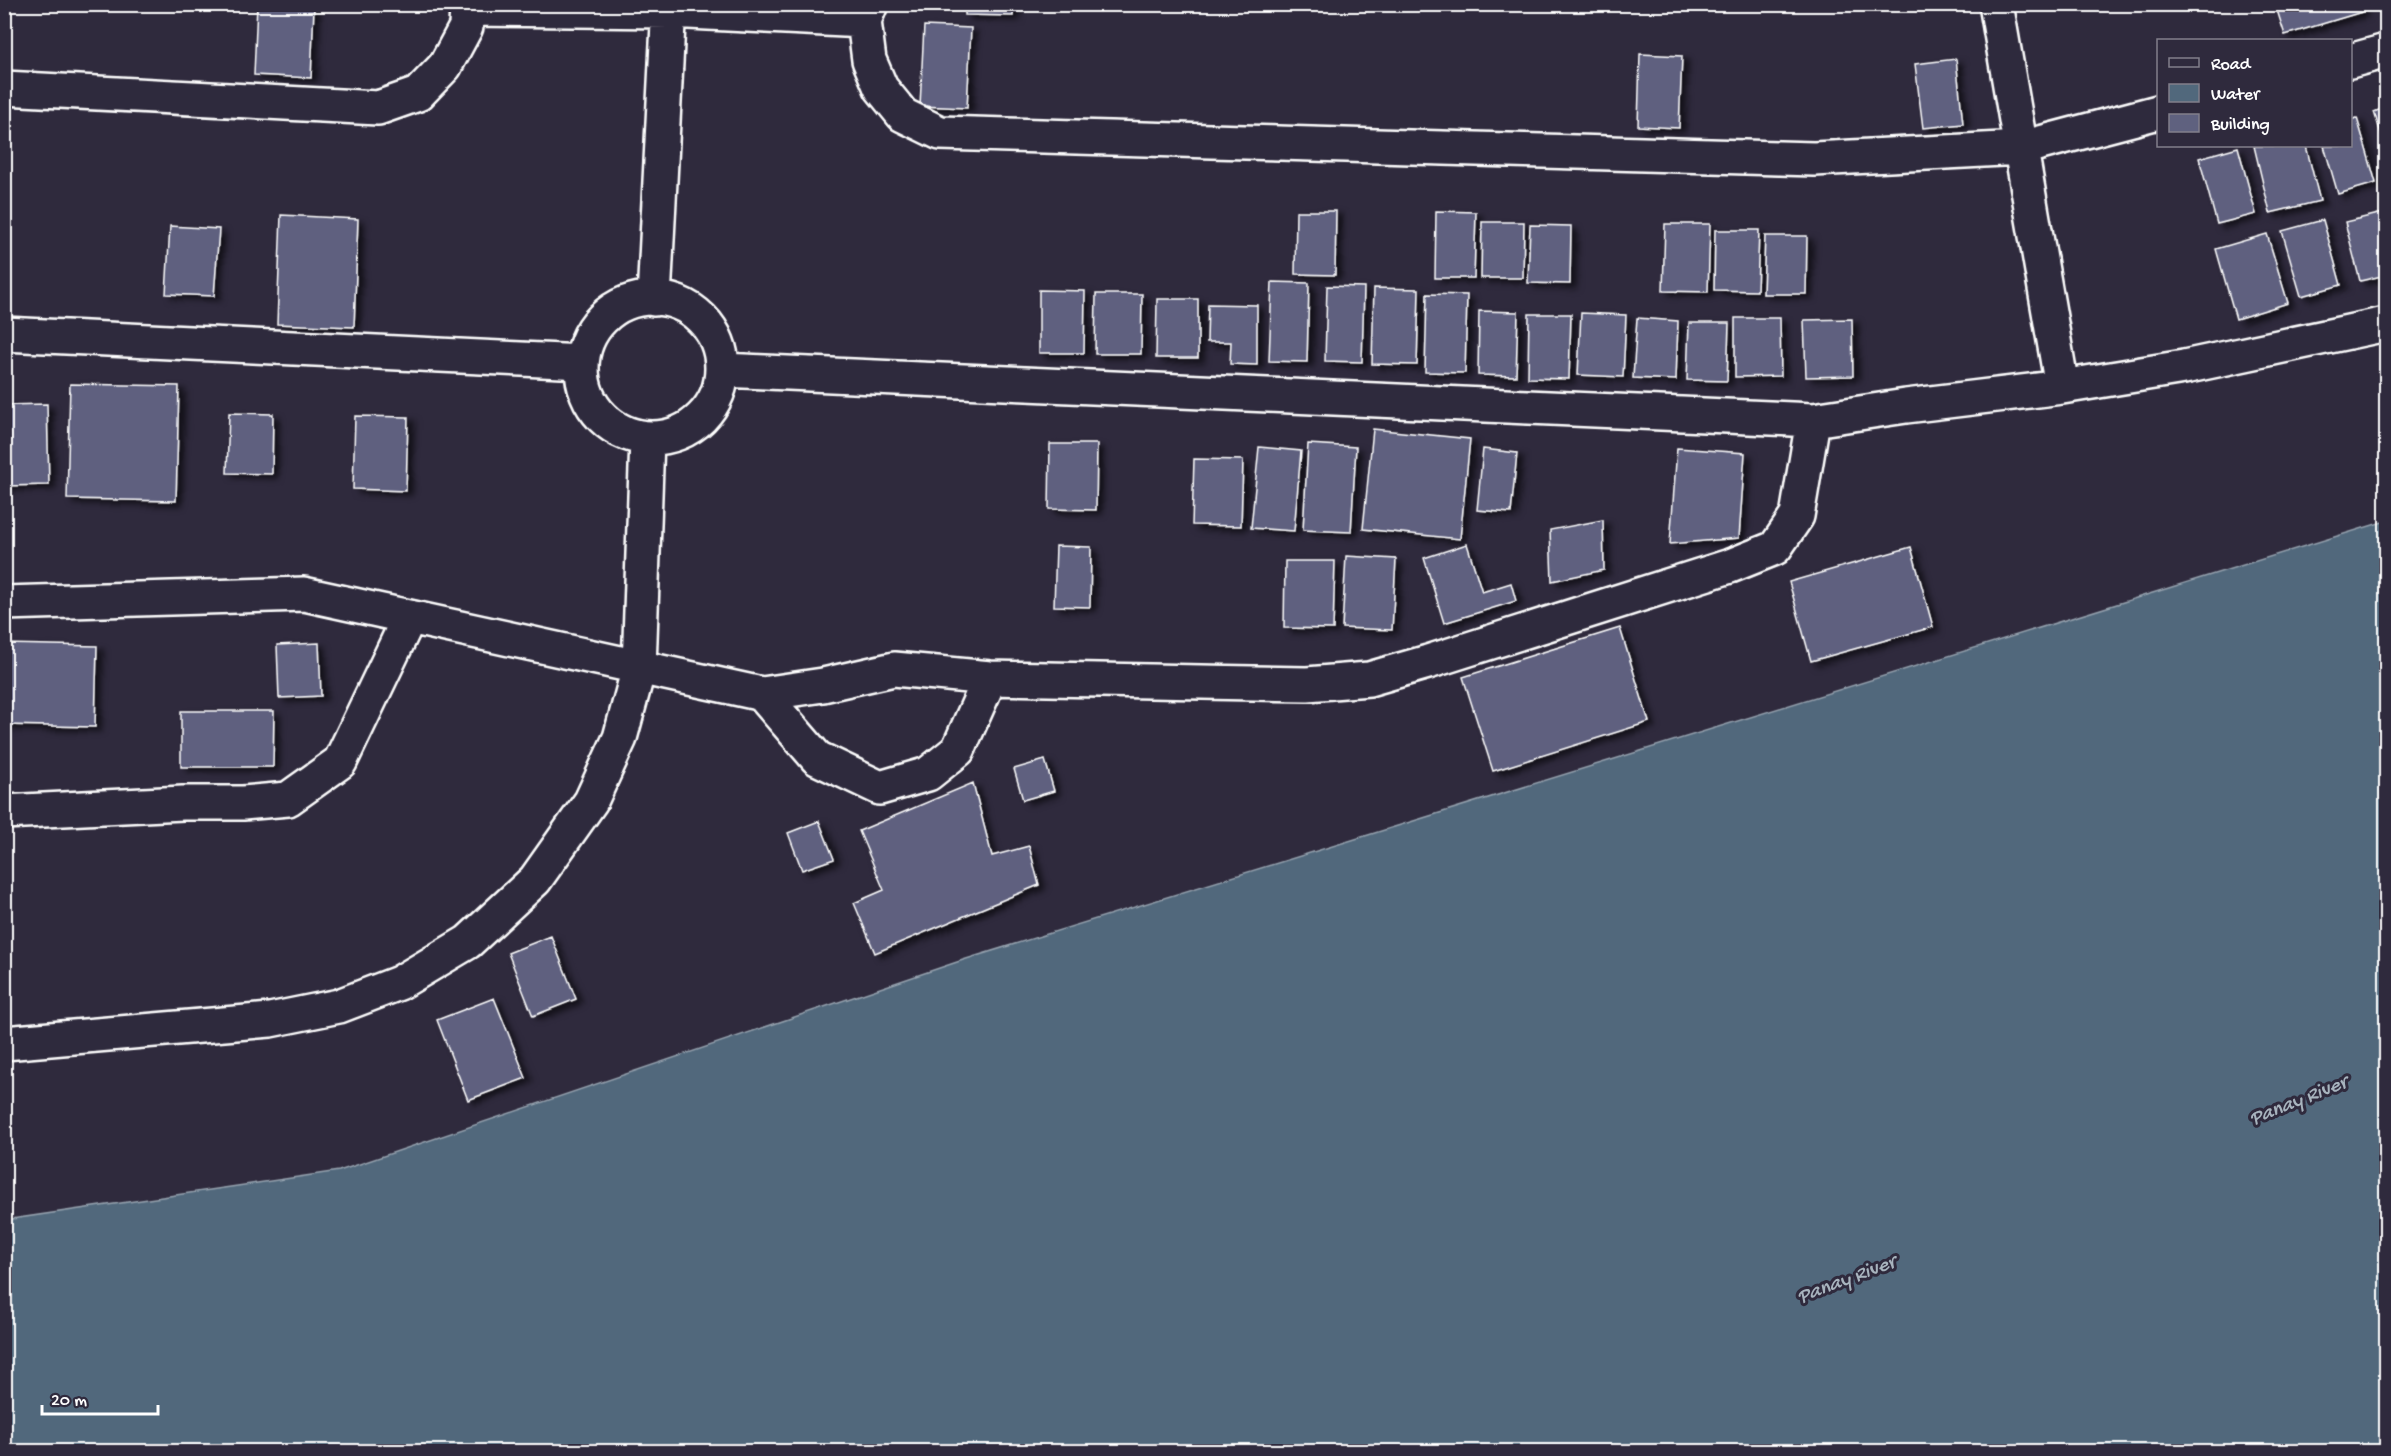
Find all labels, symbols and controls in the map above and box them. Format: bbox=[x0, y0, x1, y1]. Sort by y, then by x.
legend bbox=[2157, 39, 2352, 147]
text: Road bbox=[2211, 55, 2252, 76]
text: Water bbox=[2211, 85, 2261, 106]
text: Building bbox=[2210, 115, 2270, 136]
water label: Panay River bbox=[2246, 1069, 2356, 1133]
water label: Panay River bbox=[1794, 1249, 1904, 1311]
scale bar bbox=[42, 1378, 158, 1416]
text: 20 m bbox=[51, 1391, 87, 1412]

